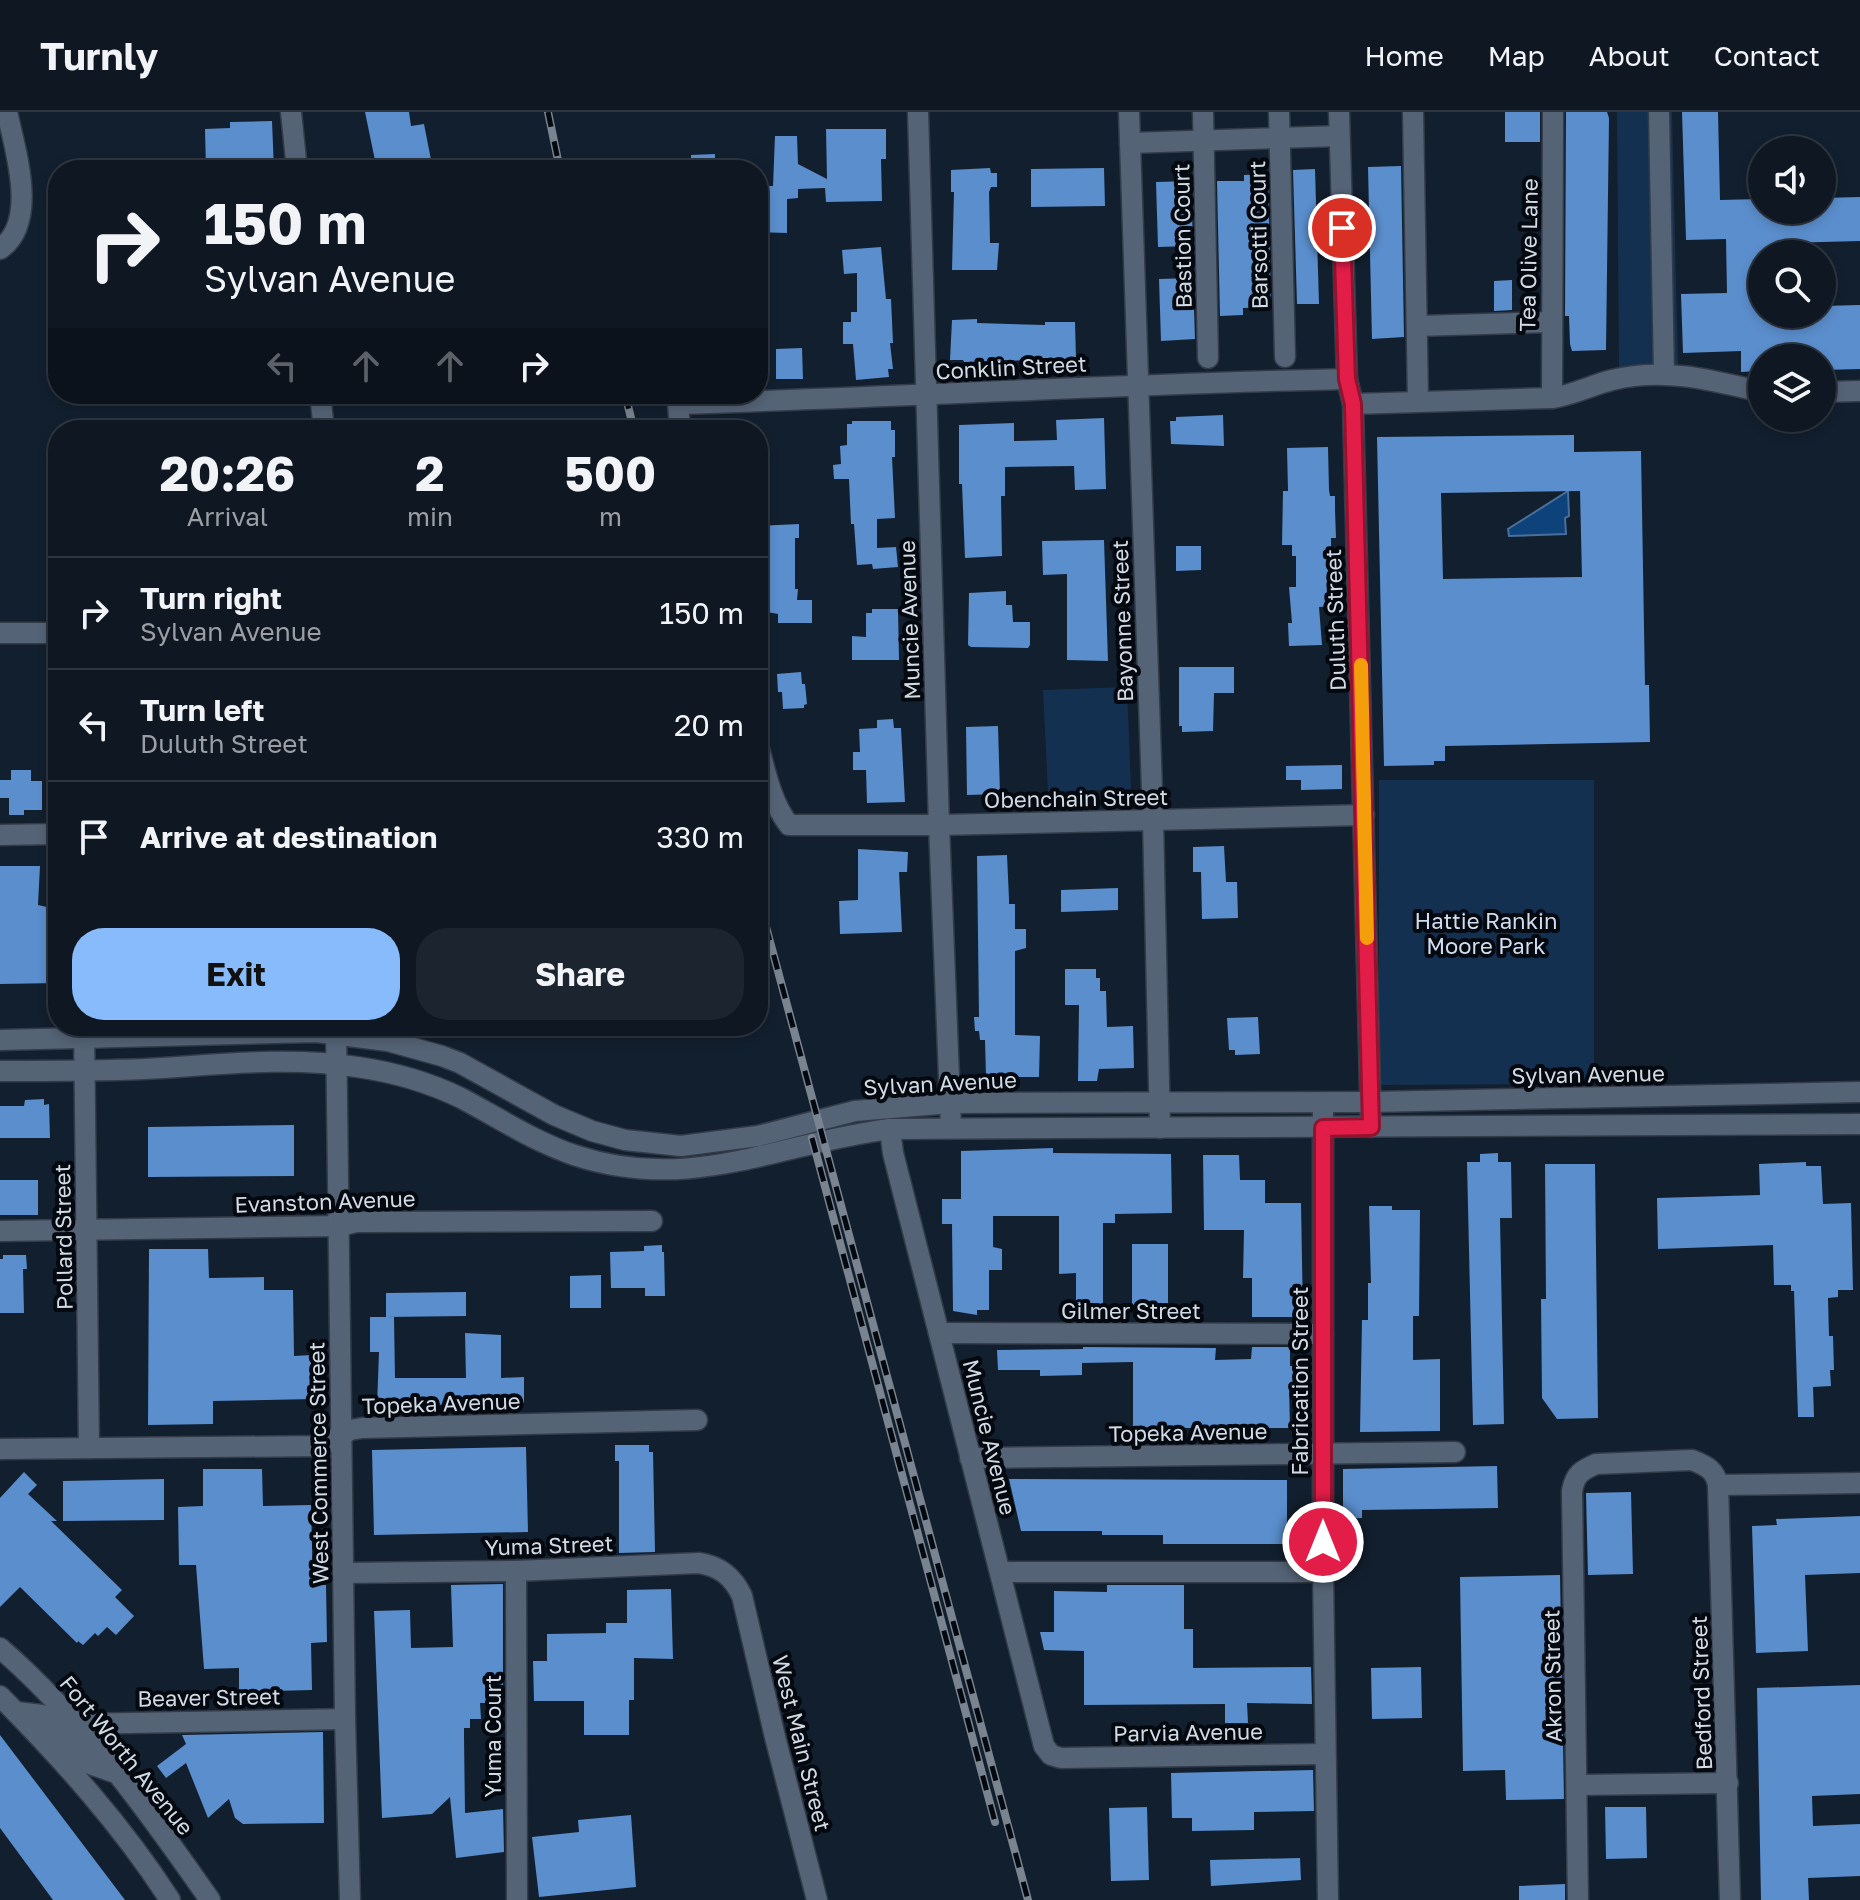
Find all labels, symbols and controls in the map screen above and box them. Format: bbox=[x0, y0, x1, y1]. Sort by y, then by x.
text: Turnly bbox=[40, 33, 158, 78]
text: Home bbox=[1365, 39, 1444, 72]
text: Map bbox=[1488, 39, 1545, 72]
text: About bbox=[1589, 39, 1670, 72]
text: Contact bbox=[1714, 39, 1820, 72]
map controls bbox=[1748, 136, 1836, 432]
button: sound bbox=[1748, 136, 1836, 224]
street label: Barsotti Court bbox=[1243, 160, 1273, 310]
street label: Bastion Court bbox=[1167, 163, 1197, 309]
street label: Tea Olive Lane bbox=[1513, 178, 1543, 332]
text: 150 m bbox=[204, 189, 366, 256]
icon: right bbox=[72, 192, 176, 296]
pin bbox=[1308, 194, 1376, 262]
icon: arrive bbox=[1320, 206, 1364, 250]
button: search bbox=[1748, 240, 1836, 328]
text: Sylvan Avenue bbox=[204, 257, 455, 300]
icon: left bbox=[260, 344, 304, 388]
icon: ahead bbox=[344, 344, 388, 388]
icon: ahead bbox=[428, 344, 472, 388]
icon: right bbox=[512, 344, 556, 388]
button: layers bbox=[1748, 344, 1836, 432]
street label: Conklin Street bbox=[935, 350, 1087, 384]
text: 20:26 bbox=[160, 444, 295, 502]
text: 2 bbox=[415, 444, 445, 502]
text: 500 bbox=[565, 444, 656, 502]
text: Arrival bbox=[187, 501, 268, 532]
text: min bbox=[407, 501, 453, 532]
text: m bbox=[599, 501, 622, 532]
street label: Bayonne Street bbox=[1106, 539, 1138, 703]
street label: Muncie Avenue bbox=[893, 540, 925, 700]
street label: Duluth Street bbox=[1319, 549, 1351, 691]
text: Turn right bbox=[140, 580, 282, 616]
icon: right bbox=[72, 591, 116, 635]
text: 150 m bbox=[659, 595, 744, 631]
text: Sylvan Avenue bbox=[140, 616, 321, 647]
text: Turn left bbox=[140, 692, 265, 728]
icon: left bbox=[72, 703, 116, 747]
text: 20 m bbox=[674, 707, 744, 743]
text: Duluth Street bbox=[140, 728, 308, 759]
street label: Obenchain Street bbox=[984, 783, 1168, 813]
icon: arrive bbox=[72, 815, 116, 859]
text: Arrive at destination bbox=[140, 819, 437, 855]
text: 330 m bbox=[656, 819, 744, 855]
park label: Hattie Rankin Moore Park bbox=[1414, 907, 1558, 959]
button: Exit bbox=[72, 928, 400, 1020]
button: Share bbox=[416, 928, 744, 1020]
street label: Sylvan Avenue bbox=[1511, 1059, 1665, 1089]
street label: Sylvan Avenue bbox=[863, 1066, 1017, 1100]
street label: Pollard Street bbox=[48, 1164, 78, 1310]
street label: Evanston Avenue bbox=[234, 1184, 416, 1218]
street label: Fabrication Street bbox=[1286, 1286, 1313, 1476]
street label: Gilmer Street bbox=[1061, 1297, 1201, 1324]
street label: West Commerce Street bbox=[302, 1342, 334, 1584]
street label: Muncie Avenue bbox=[958, 1356, 1022, 1518]
street label: Topeka Avenue bbox=[361, 1387, 521, 1419]
street label: Topeka Avenue bbox=[1108, 1417, 1268, 1447]
position arrow bbox=[1281, 1500, 1365, 1584]
street label: Yuma Street bbox=[484, 1529, 614, 1561]
street label: Akron Street bbox=[1537, 1609, 1567, 1743]
street label: Bedford Street bbox=[1685, 1615, 1717, 1771]
street label: West Main Street bbox=[767, 1652, 837, 1834]
street label: Fort Worth Avenue bbox=[54, 1670, 200, 1840]
street label: Yuma Court bbox=[479, 1675, 506, 1797]
street label: Beaver Street bbox=[137, 1682, 281, 1712]
street label: Parvia Avenue bbox=[1113, 1717, 1263, 1747]

